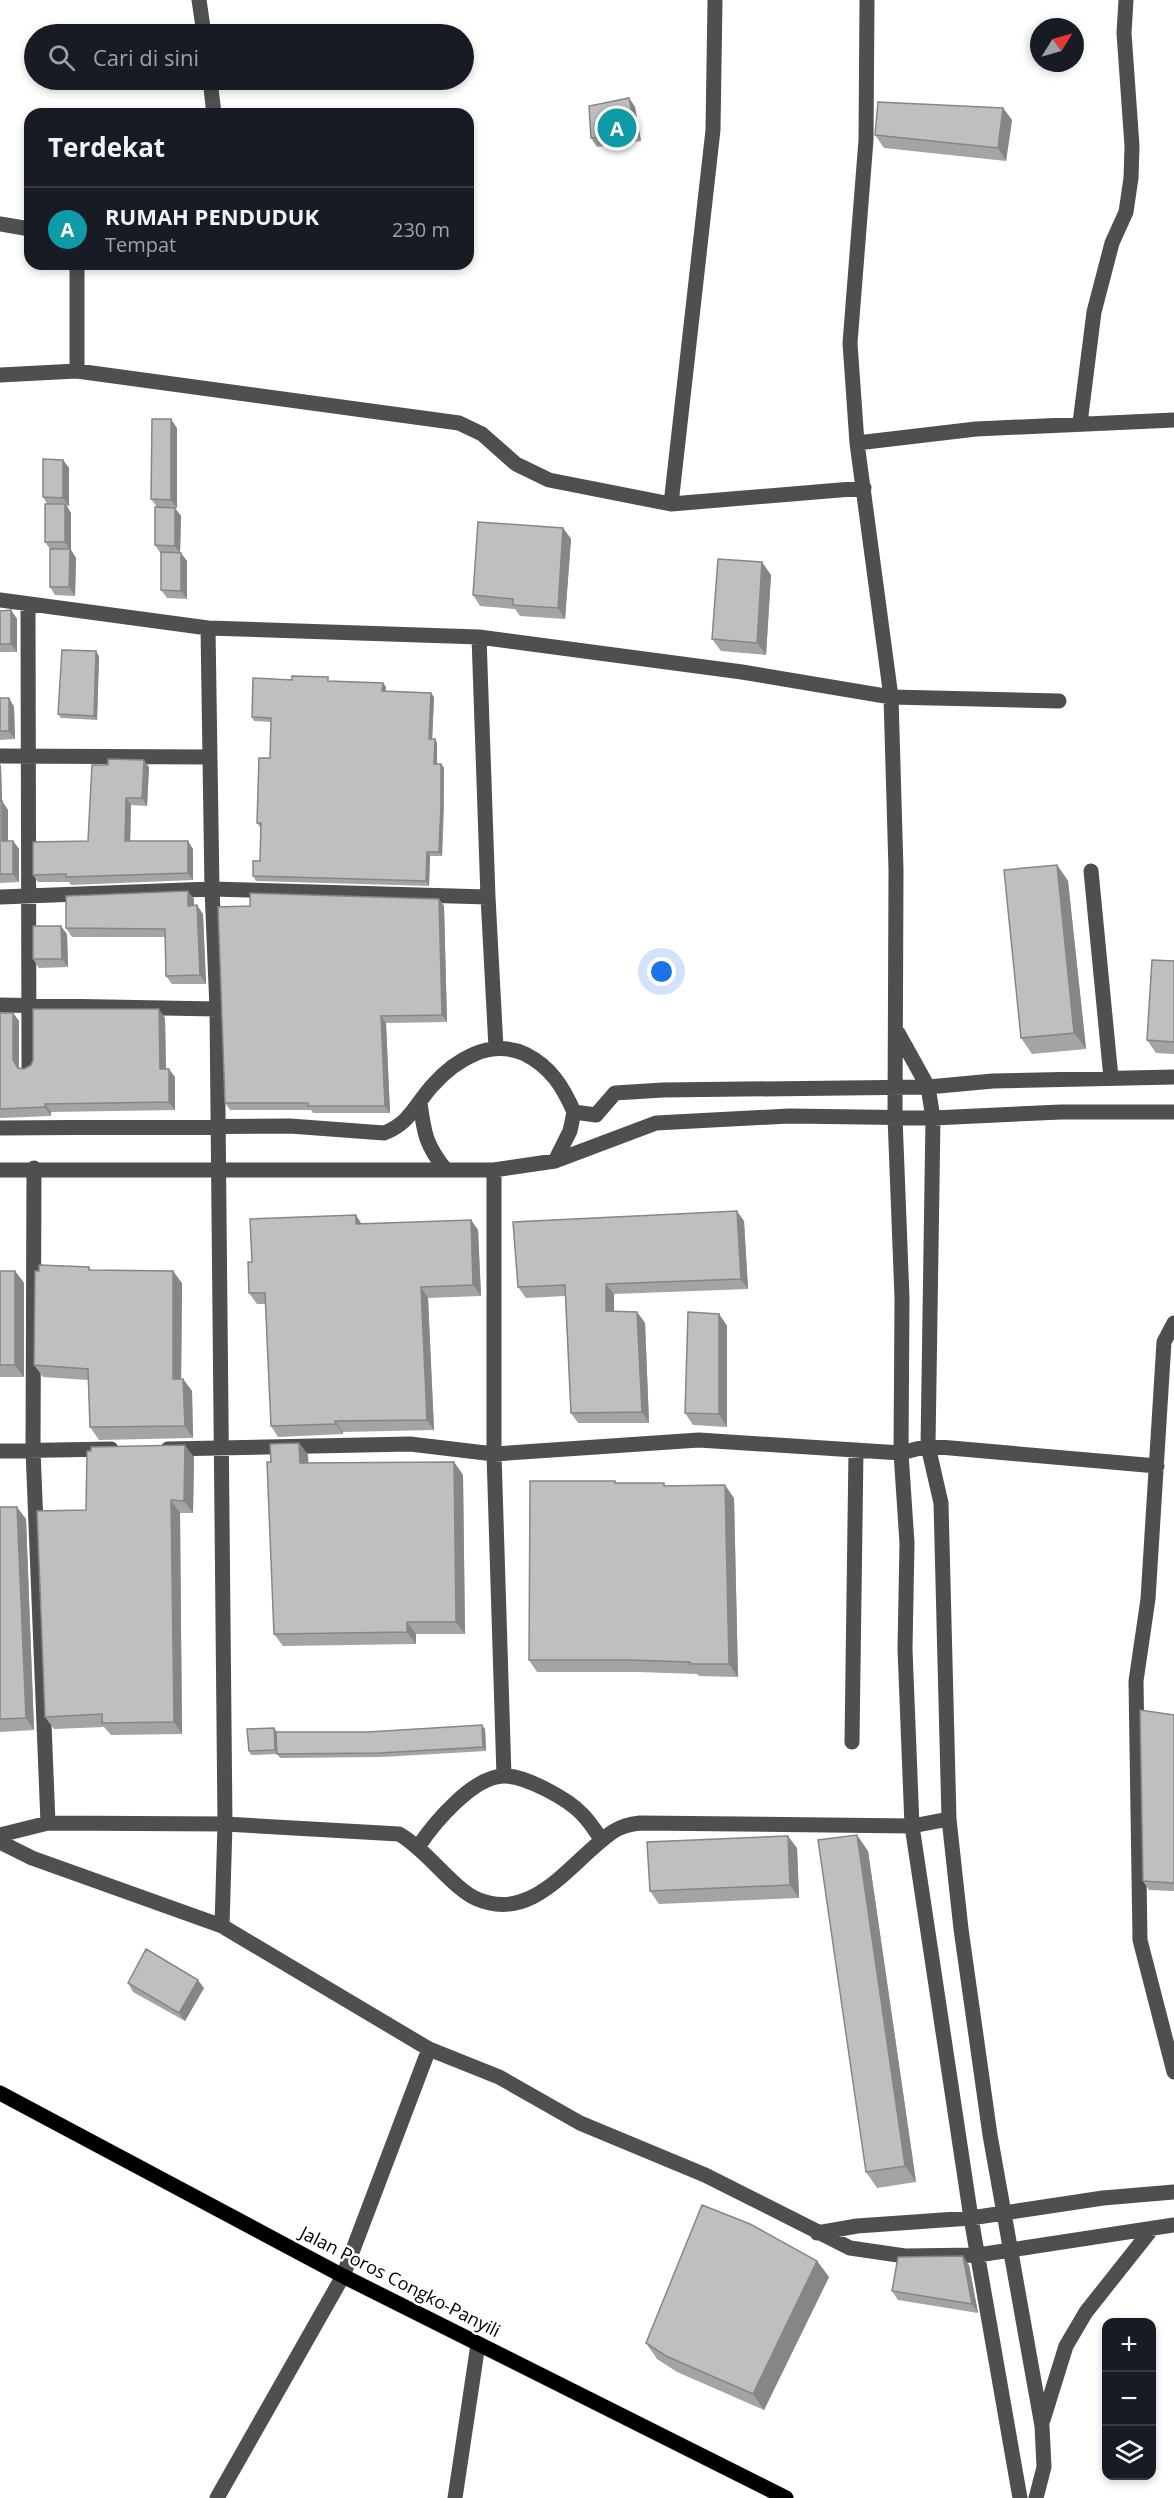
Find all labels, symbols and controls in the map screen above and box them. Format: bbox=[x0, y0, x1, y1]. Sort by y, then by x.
north arrow bbox=[1030, 18, 1084, 72]
search box bbox=[24, 24, 474, 90]
icon: search bbox=[45, 41, 78, 74]
text: Cari di sini bbox=[93, 42, 199, 72]
pin: A bbox=[598, 106, 636, 150]
text: Terdekat bbox=[48, 129, 165, 165]
text: RUMAH PENDUDUK bbox=[105, 201, 319, 231]
text: A bbox=[61, 216, 74, 243]
text: 230 m bbox=[392, 216, 450, 243]
text: Tempat bbox=[105, 231, 176, 258]
your location bbox=[647, 957, 676, 986]
street label: Jalan Poros Congko-Panyili bbox=[294, 2219, 505, 2342]
map controls bbox=[1102, 2318, 1156, 2480]
button: + bbox=[1102, 2318, 1156, 2372]
button: − bbox=[1102, 2372, 1156, 2426]
button: layers bbox=[1102, 2426, 1156, 2480]

